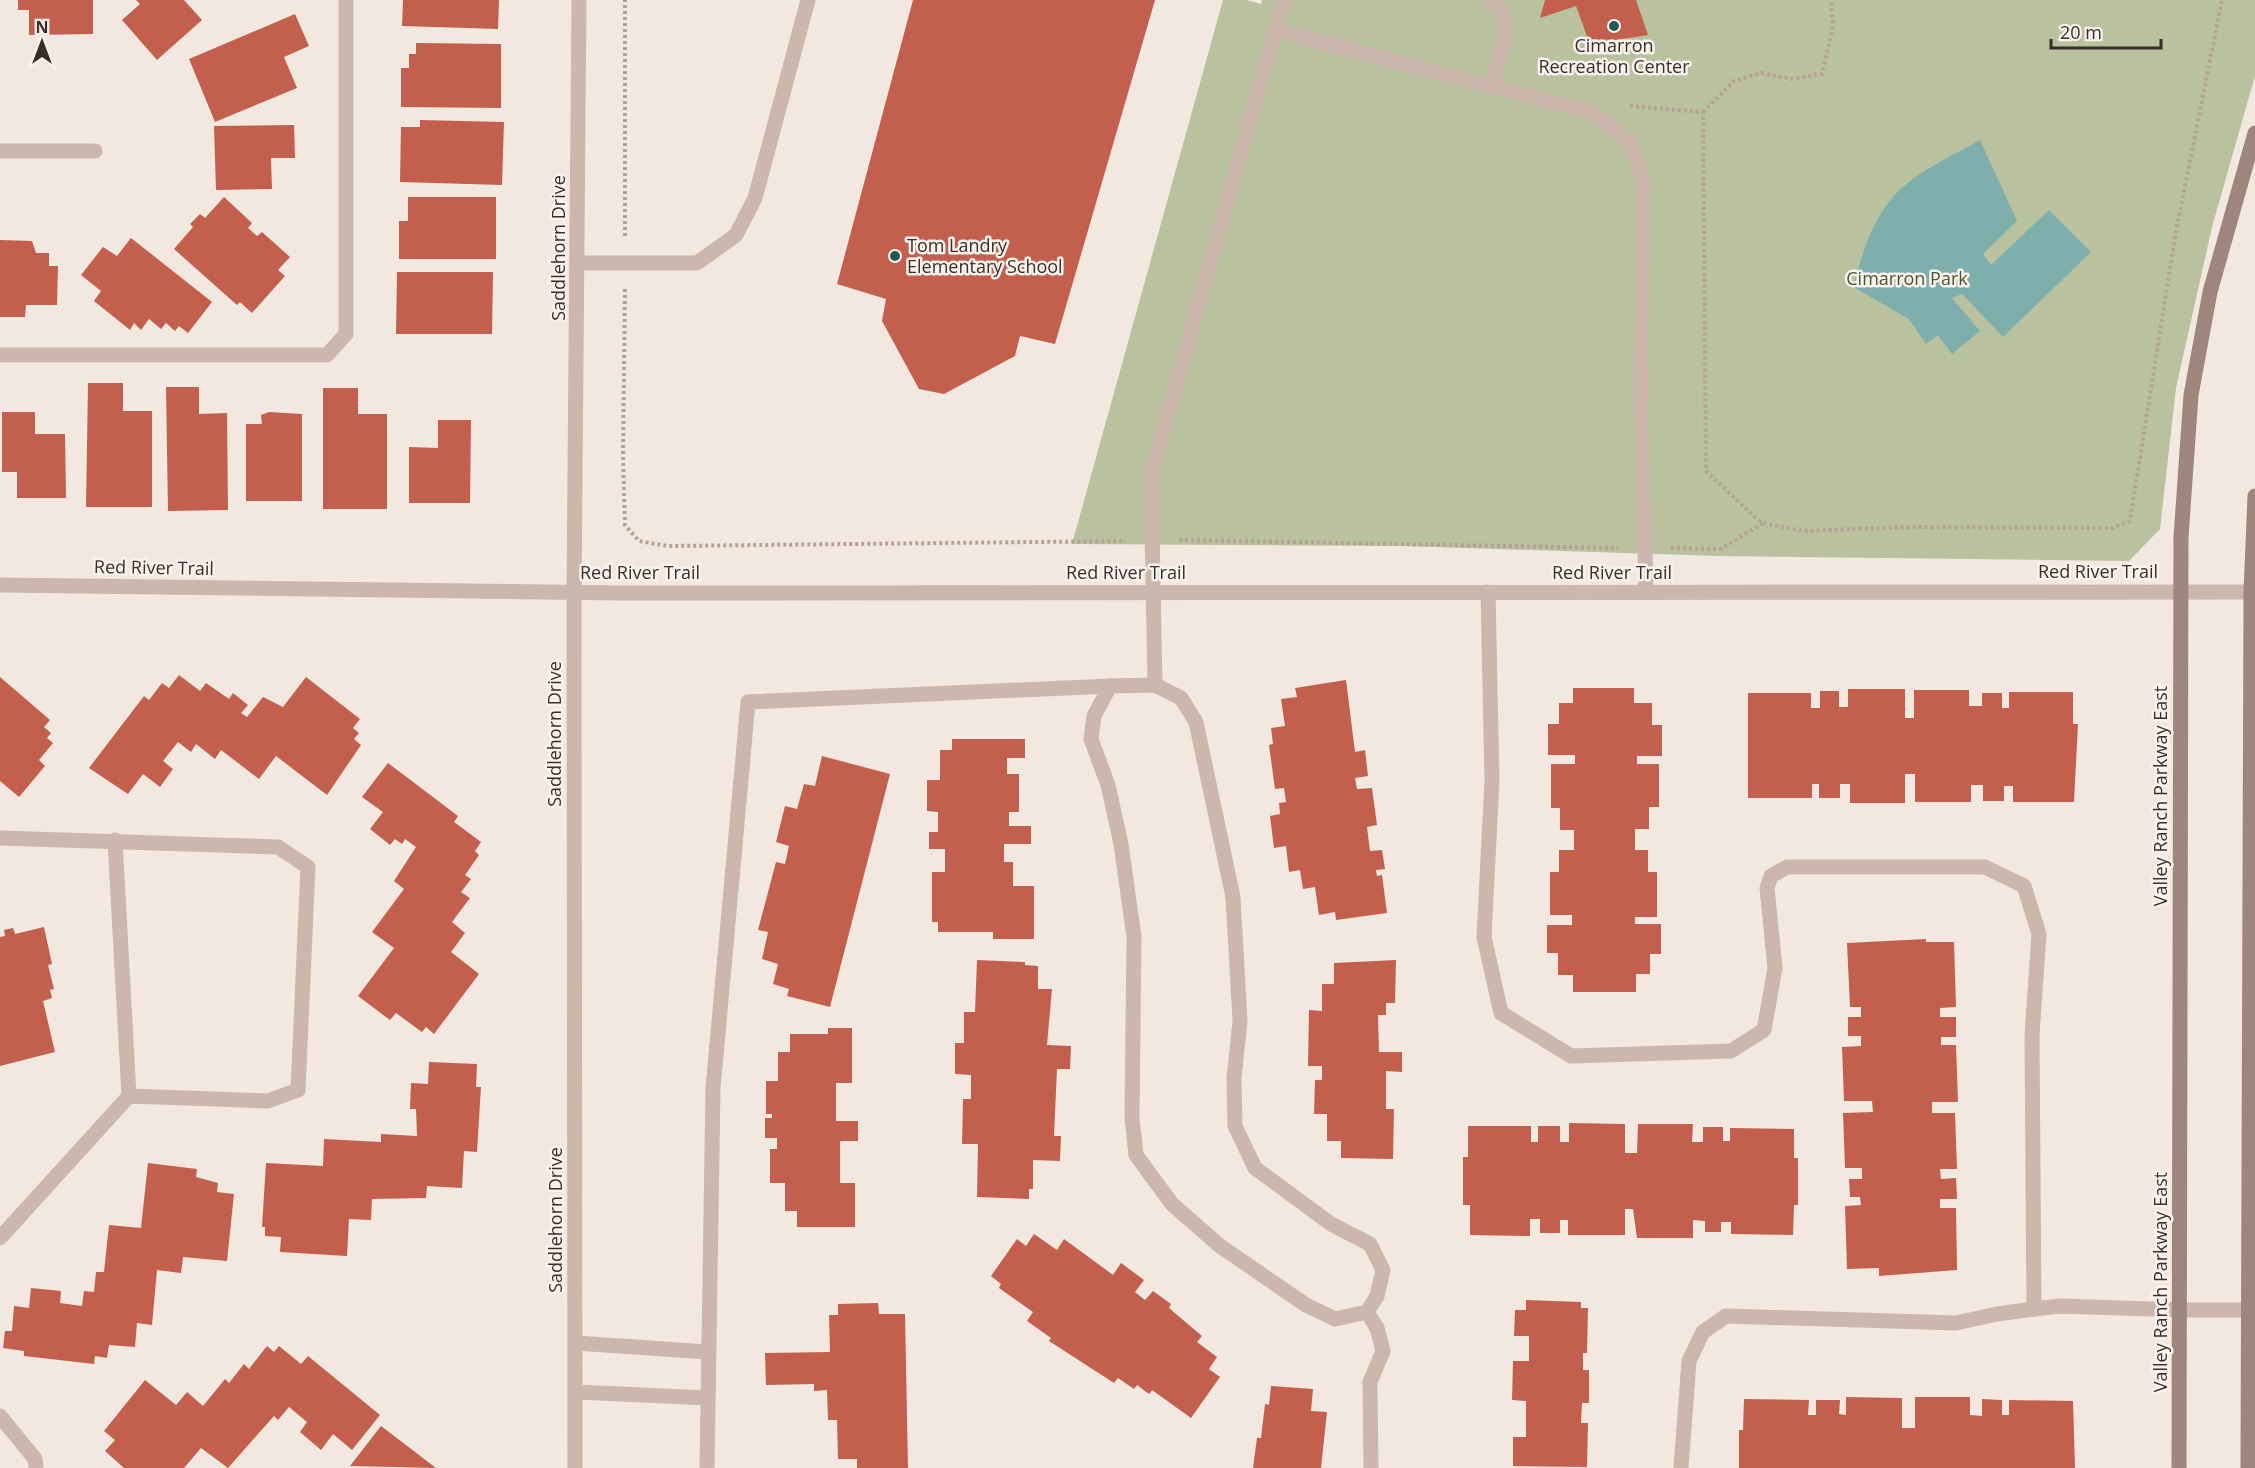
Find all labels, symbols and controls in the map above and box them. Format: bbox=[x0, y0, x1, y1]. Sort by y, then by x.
north arrow bbox=[12, 12, 72, 72]
scale bar bbox=[2051, 12, 2160, 50]
text: N bbox=[35, 16, 49, 38]
marker: Cimarron Recreation Center bbox=[1607, 19, 1621, 33]
text: 20 m bbox=[2060, 20, 2102, 44]
place label: Cimarron Recreation Center bbox=[1538, 33, 1690, 78]
street label: Saddlehorn Drive bbox=[546, 175, 570, 321]
place label: Tom Landry Elementary School bbox=[907, 233, 1063, 278]
marker: Tom Landry Elementary School bbox=[888, 249, 902, 263]
park label: Cimarron Park bbox=[1846, 266, 1968, 290]
street label: Red River Trail bbox=[94, 554, 214, 580]
street label: Red River Trail bbox=[2038, 559, 2158, 583]
street label: Red River Trail bbox=[580, 560, 700, 584]
street label: Red River Trail bbox=[1066, 560, 1186, 584]
street label: Red River Trail bbox=[1552, 560, 1672, 584]
street label: Saddlehorn Drive bbox=[542, 661, 566, 807]
street label: Valley Ranch Parkway East bbox=[2148, 686, 2172, 906]
street label: Saddlehorn Drive bbox=[543, 1147, 567, 1293]
street label: Valley Ranch Parkway East bbox=[2148, 1172, 2172, 1392]

